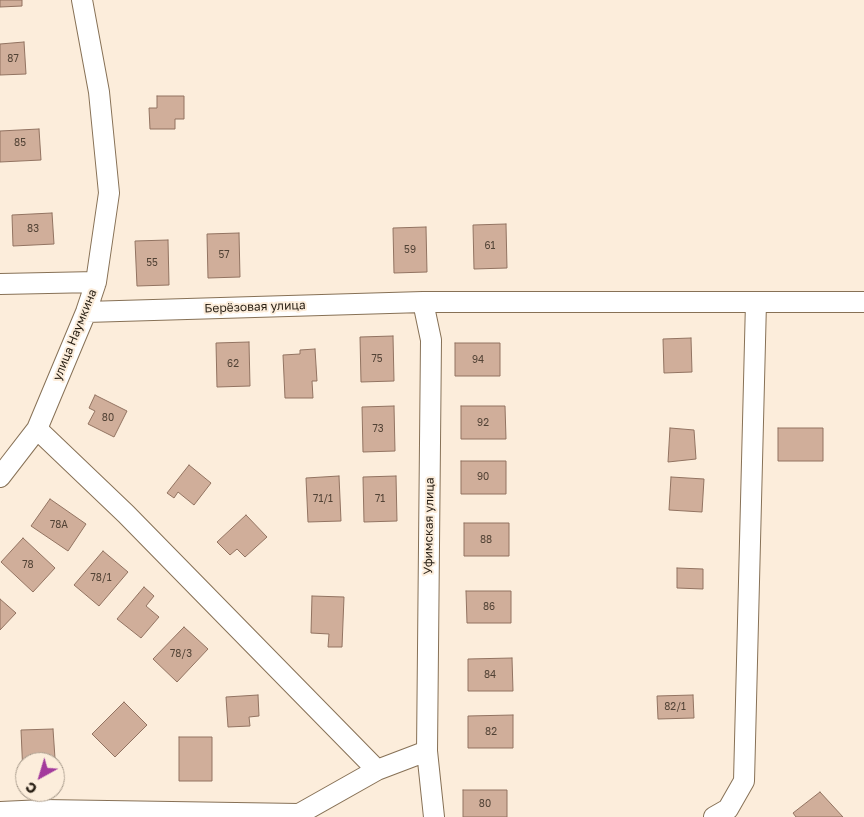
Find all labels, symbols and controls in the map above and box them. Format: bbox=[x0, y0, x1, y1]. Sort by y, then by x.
house number: 87 bbox=[7, 53, 19, 65]
house number: 85 bbox=[14, 137, 26, 149]
house number: 83 bbox=[27, 223, 39, 235]
house number: 61 bbox=[485, 240, 495, 252]
house number: 59 bbox=[404, 244, 416, 256]
house number: 57 bbox=[218, 249, 230, 261]
house number: 55 bbox=[146, 257, 158, 269]
street label: улица Наумкина bbox=[50, 287, 100, 383]
street label: Берёзовая улица bbox=[204, 298, 306, 316]
house number: 75 bbox=[371, 353, 383, 365]
house number: 94 bbox=[472, 354, 484, 366]
house number: 62 bbox=[227, 358, 239, 370]
house number: 80 bbox=[102, 412, 114, 424]
house number: 92 bbox=[477, 417, 489, 429]
house number: 73 bbox=[372, 423, 384, 435]
house number: 90 bbox=[477, 471, 489, 483]
street label: Уфимская улица bbox=[421, 477, 437, 575]
house number: 71/1 bbox=[313, 493, 333, 505]
house number: 71 bbox=[375, 493, 385, 505]
house number: 78А bbox=[50, 519, 68, 531]
house number: 88 bbox=[480, 534, 492, 546]
house number: 78 bbox=[22, 559, 34, 571]
house number: 78/1 bbox=[90, 572, 112, 584]
house number: 86 bbox=[483, 601, 495, 613]
house number: 78/3 bbox=[170, 648, 192, 660]
house number: 84 bbox=[484, 669, 496, 681]
house number: 82/1 bbox=[664, 701, 686, 713]
house number: 82 bbox=[485, 726, 497, 738]
north arrow bbox=[15, 752, 65, 802]
text: С bbox=[22, 779, 40, 798]
house number: 80 bbox=[479, 798, 491, 810]

